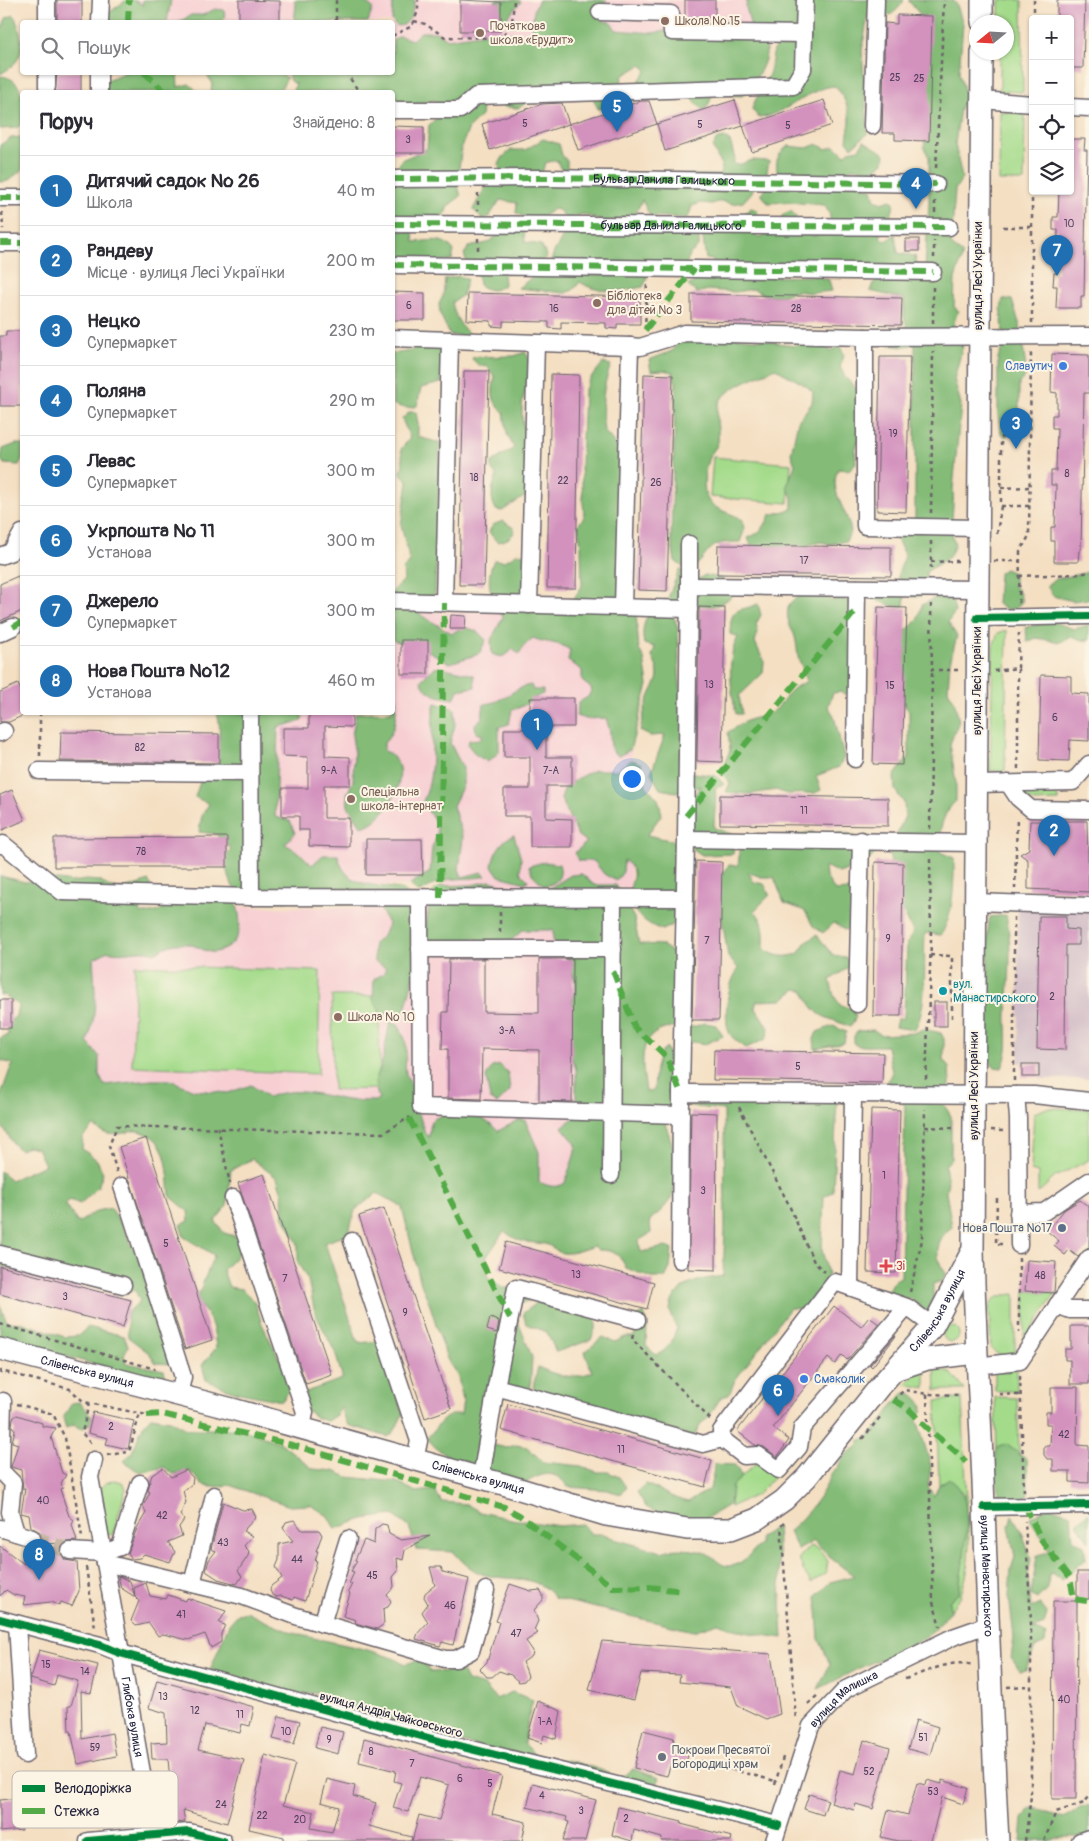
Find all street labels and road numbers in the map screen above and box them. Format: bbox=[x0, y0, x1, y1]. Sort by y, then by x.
street label: Бульвар Данила Галицького bbox=[593, 171, 736, 188]
street label: бульвар Данила Галицького bbox=[600, 218, 742, 233]
street label: вулиця Лесі Українки bbox=[971, 221, 986, 330]
street label: вулиця Лесі Українки bbox=[970, 626, 985, 735]
street label: вулиця Лесі Українки bbox=[967, 1031, 982, 1140]
street label: Слівенська вулиця bbox=[906, 1266, 969, 1355]
street label: Слівенська вулиця bbox=[39, 1352, 136, 1391]
street label: Слівенська вулиця bbox=[430, 1457, 527, 1498]
street label: вулиця Манастирського bbox=[977, 1514, 996, 1638]
street label: вулиця Малишка bbox=[806, 1667, 881, 1731]
street label: Глибока вулиця bbox=[118, 1676, 147, 1758]
street label: вулиця Андрія Чайковського bbox=[318, 1689, 465, 1741]

